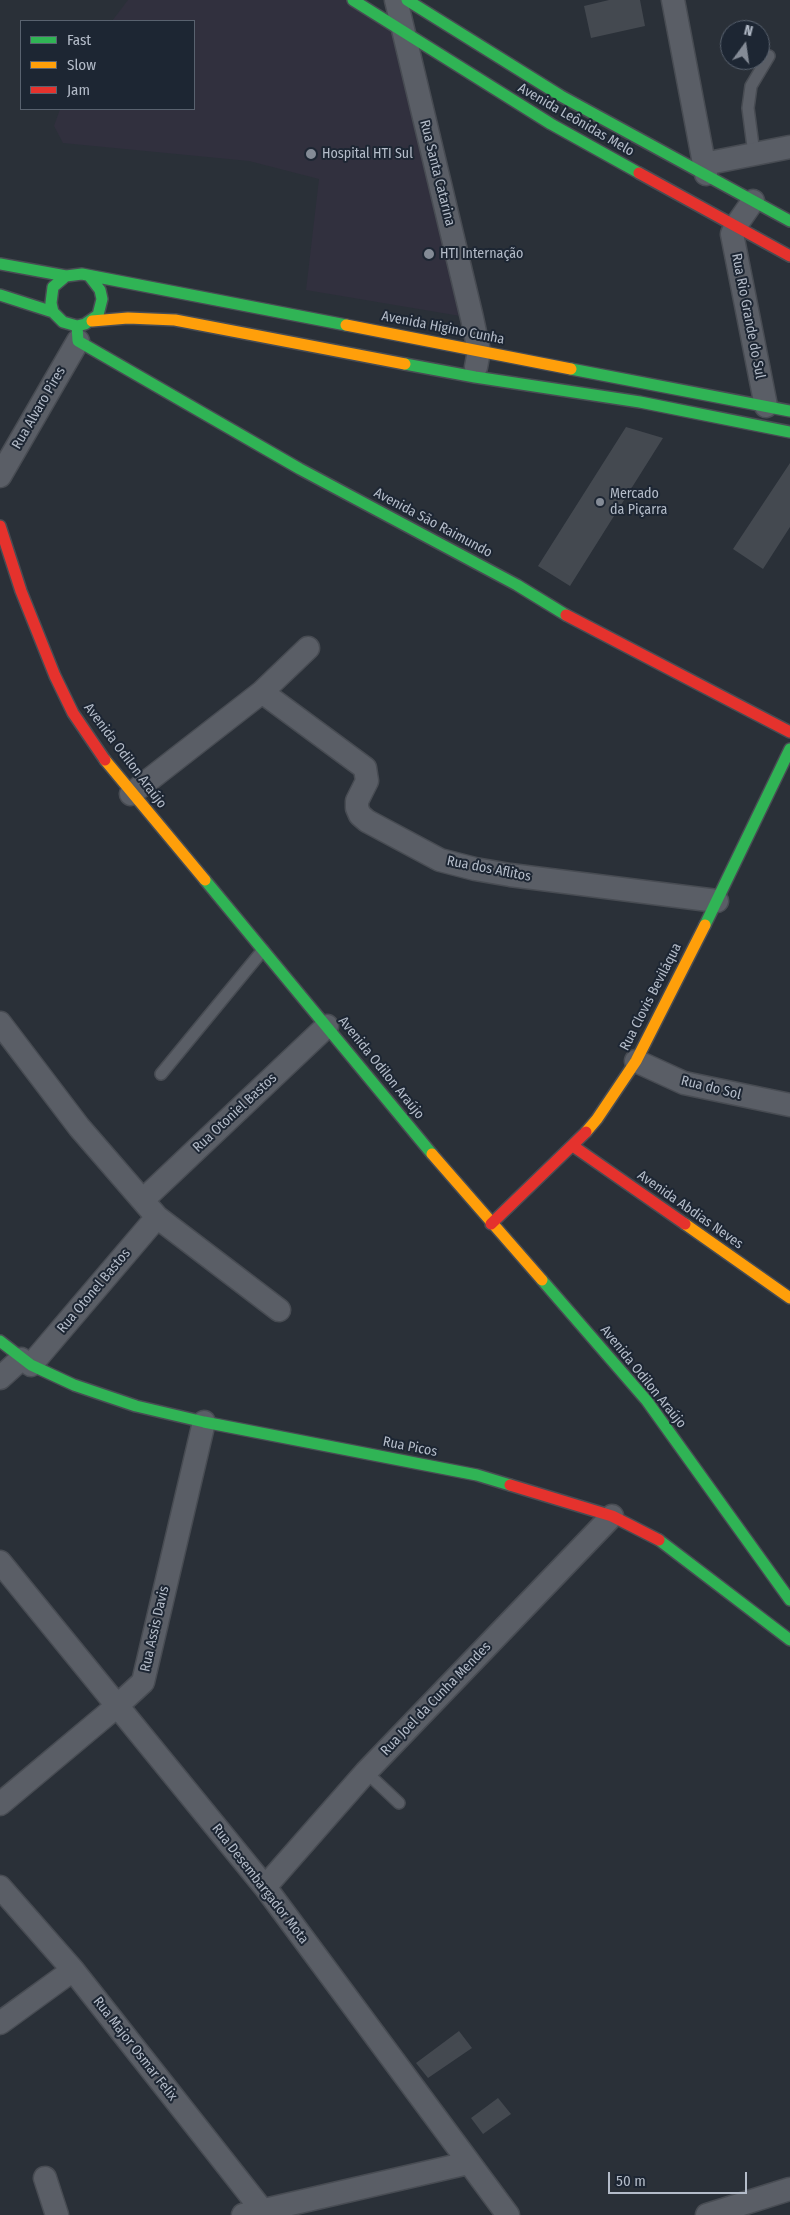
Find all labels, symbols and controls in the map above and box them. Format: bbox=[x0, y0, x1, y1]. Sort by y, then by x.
legend bbox=[20, 20, 195, 110]
north arrow bbox=[720, 20, 770, 70]
text: N bbox=[742, 22, 755, 40]
text: Fast bbox=[67, 31, 91, 49]
text: Slow bbox=[67, 56, 96, 74]
street label: Avenida Leônidas Melo bbox=[515, 80, 637, 160]
text: Jam bbox=[67, 81, 90, 99]
street label: Rua Santa Catarina bbox=[416, 118, 458, 228]
place label: Hospital HTI Sul bbox=[322, 146, 413, 162]
marker: Hospital HTI Sul bbox=[304, 147, 318, 161]
place label: HTI Internação bbox=[440, 246, 523, 262]
marker: HTI Internação bbox=[422, 247, 436, 261]
street label: Rua Rio Grande do Sul bbox=[728, 252, 768, 380]
street label: Avenida Higino Cunha bbox=[380, 308, 506, 348]
street label: Rua Alvaro Pires bbox=[9, 364, 69, 452]
street label: Avenida São Raimundo bbox=[371, 485, 495, 561]
place label: Mercado da Piçarra bbox=[610, 486, 667, 518]
marker: Mercado da Piçarra bbox=[594, 496, 606, 508]
street label: Avenida Odilon Araújo bbox=[80, 700, 170, 812]
street label: Rua dos Aflitos bbox=[445, 853, 533, 885]
street label: Rua Clovis Beviláqua bbox=[617, 940, 685, 1054]
street label: Avenida Odilon Araújo bbox=[334, 1013, 428, 1123]
street label: Rua Otoniel Bastos bbox=[190, 1070, 280, 1156]
street label: Rua do Sol bbox=[679, 1072, 743, 1104]
street label: Avenida Abdias Neves bbox=[634, 1167, 746, 1253]
street label: Rua Otonel Bastos bbox=[54, 1245, 134, 1337]
street label: Avenida Odilon Araújo bbox=[596, 1322, 690, 1432]
street label: Rua Picos bbox=[381, 1434, 439, 1460]
street label: Rua Assis Davis bbox=[137, 1585, 173, 1673]
street label: Rua Joel da Cunha Mendes bbox=[377, 1639, 495, 1759]
street label: Rua Desembargador Mota bbox=[208, 1821, 312, 1947]
street label: Rua Major Osmar Felix bbox=[89, 1994, 181, 2104]
scale bar bbox=[610, 2162, 749, 2194]
text: 50 m bbox=[616, 2172, 646, 2190]

